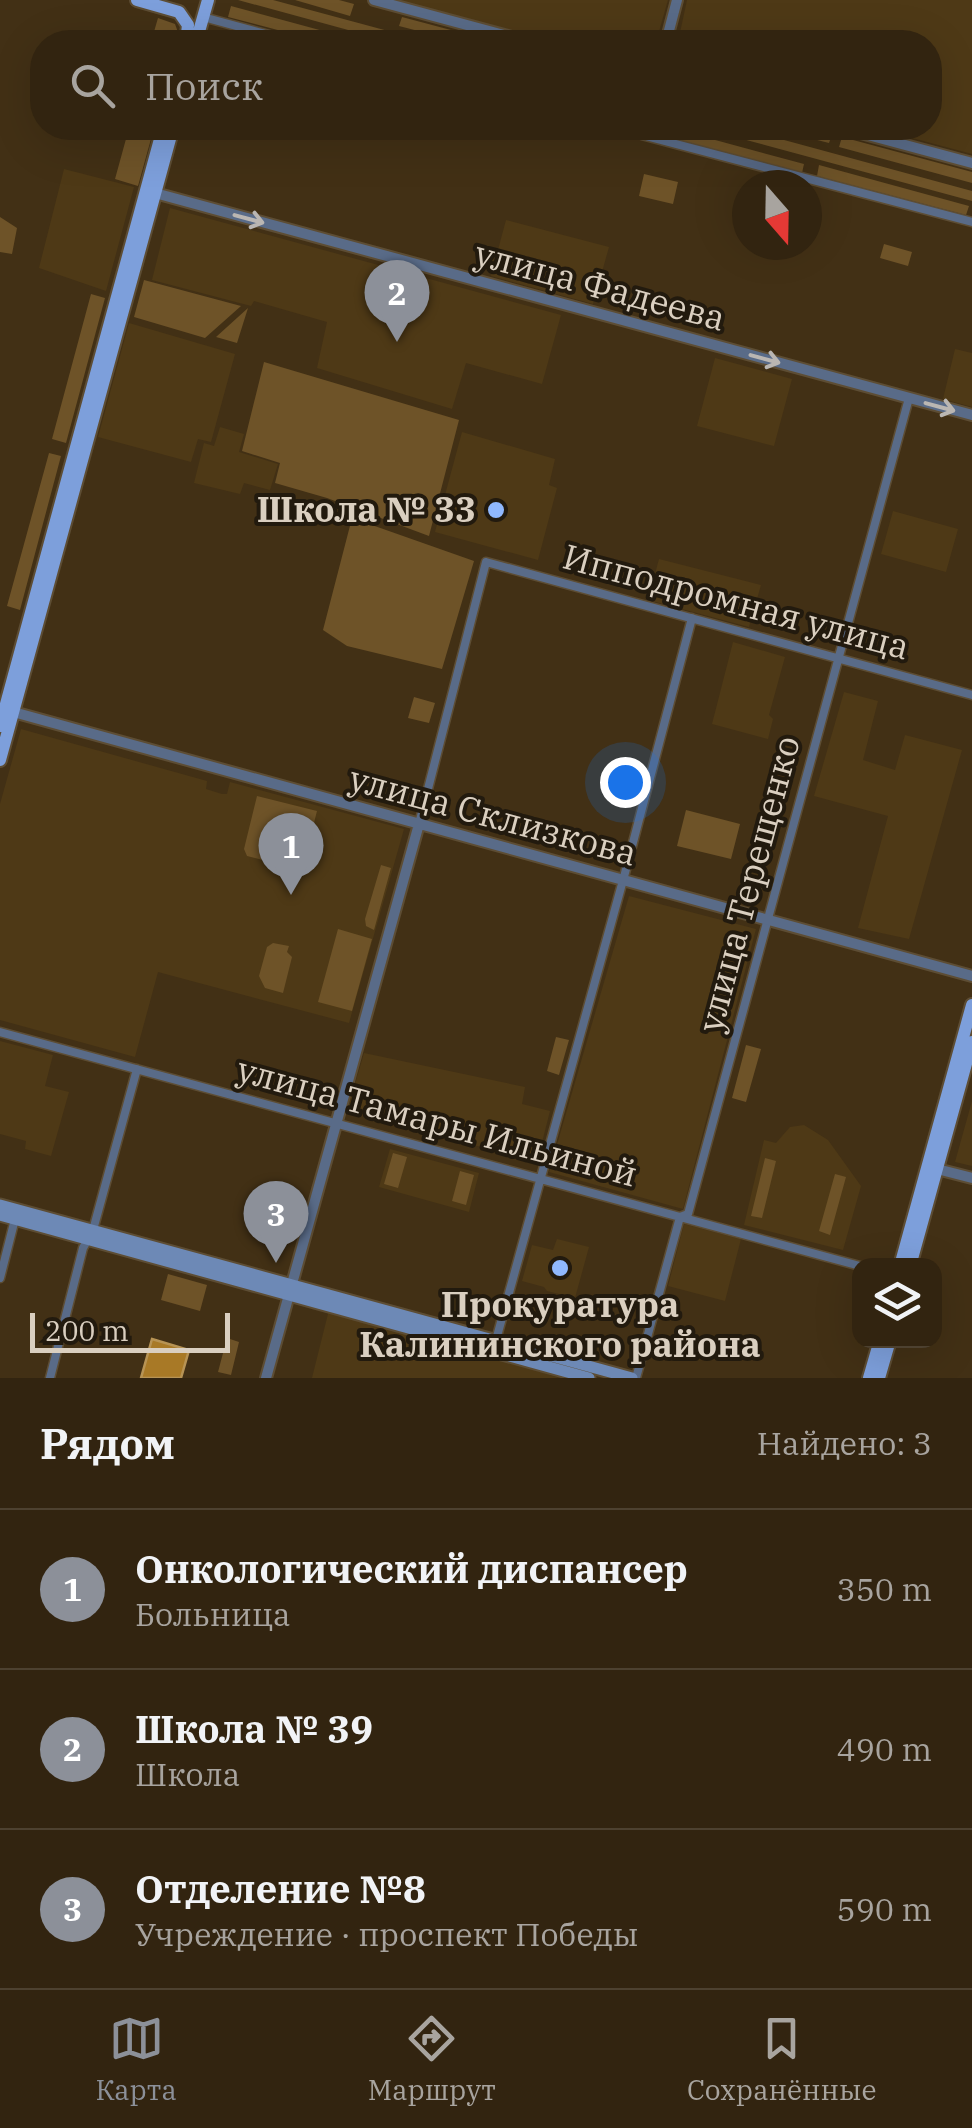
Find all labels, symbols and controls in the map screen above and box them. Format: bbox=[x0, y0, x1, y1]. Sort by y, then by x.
search box bbox=[30, 30, 942, 140]
icon: search bbox=[65, 58, 120, 113]
text: Поиск bbox=[145, 61, 263, 110]
north arrow bbox=[732, 170, 822, 260]
one-way arrow bbox=[233, 210, 264, 229]
street label: улица Фадеева bbox=[470, 230, 731, 341]
pin: 2 bbox=[364, 260, 430, 342]
one-way arrow bbox=[749, 351, 780, 370]
one-way arrow bbox=[924, 398, 955, 417]
place label: Школа № 33 bbox=[257, 486, 476, 532]
marker: Школа № 33 bbox=[485, 499, 507, 521]
street label: Ипподромная улица bbox=[558, 533, 914, 669]
street label: улица Терещенко bbox=[686, 731, 810, 1037]
street label: улица Склизкова bbox=[344, 755, 642, 876]
your location bbox=[600, 757, 651, 808]
pin: 1 bbox=[258, 812, 324, 895]
street label: улица Тамары Ильиной bbox=[232, 1045, 642, 1197]
pin: 3 bbox=[244, 1180, 308, 1263]
marker: Прокуратура Калининского района bbox=[549, 1257, 571, 1279]
map controls bbox=[852, 1258, 942, 1348]
button: layers bbox=[852, 1258, 942, 1348]
place label: Прокуратура Калининского района bbox=[359, 1281, 761, 1367]
scale bar bbox=[30, 1308, 230, 1352]
text: 200 m bbox=[45, 1312, 129, 1349]
text: Рядом bbox=[40, 1416, 175, 1471]
text: Найдено: 3 bbox=[757, 1422, 932, 1464]
text: Онкологический диспансер bbox=[135, 1544, 688, 1593]
text: 1 bbox=[63, 1568, 82, 1610]
text: 350 m bbox=[836, 1568, 932, 1610]
text: Больница bbox=[135, 1593, 291, 1635]
text: Школа № 39 bbox=[135, 1704, 373, 1753]
text: 2 bbox=[63, 1728, 82, 1770]
text: 490 m bbox=[836, 1728, 932, 1770]
text: Школа bbox=[135, 1753, 240, 1795]
text: Отделение №8 bbox=[135, 1864, 426, 1913]
text: 3 bbox=[63, 1888, 82, 1930]
text: 590 m bbox=[836, 1888, 932, 1930]
text: Учреждение · проспект Победы bbox=[135, 1913, 639, 1955]
tab: Карта bbox=[95, 2011, 177, 2108]
tab: Маршрут bbox=[368, 2011, 496, 2108]
tab: Сохранённые bbox=[687, 2011, 876, 2108]

